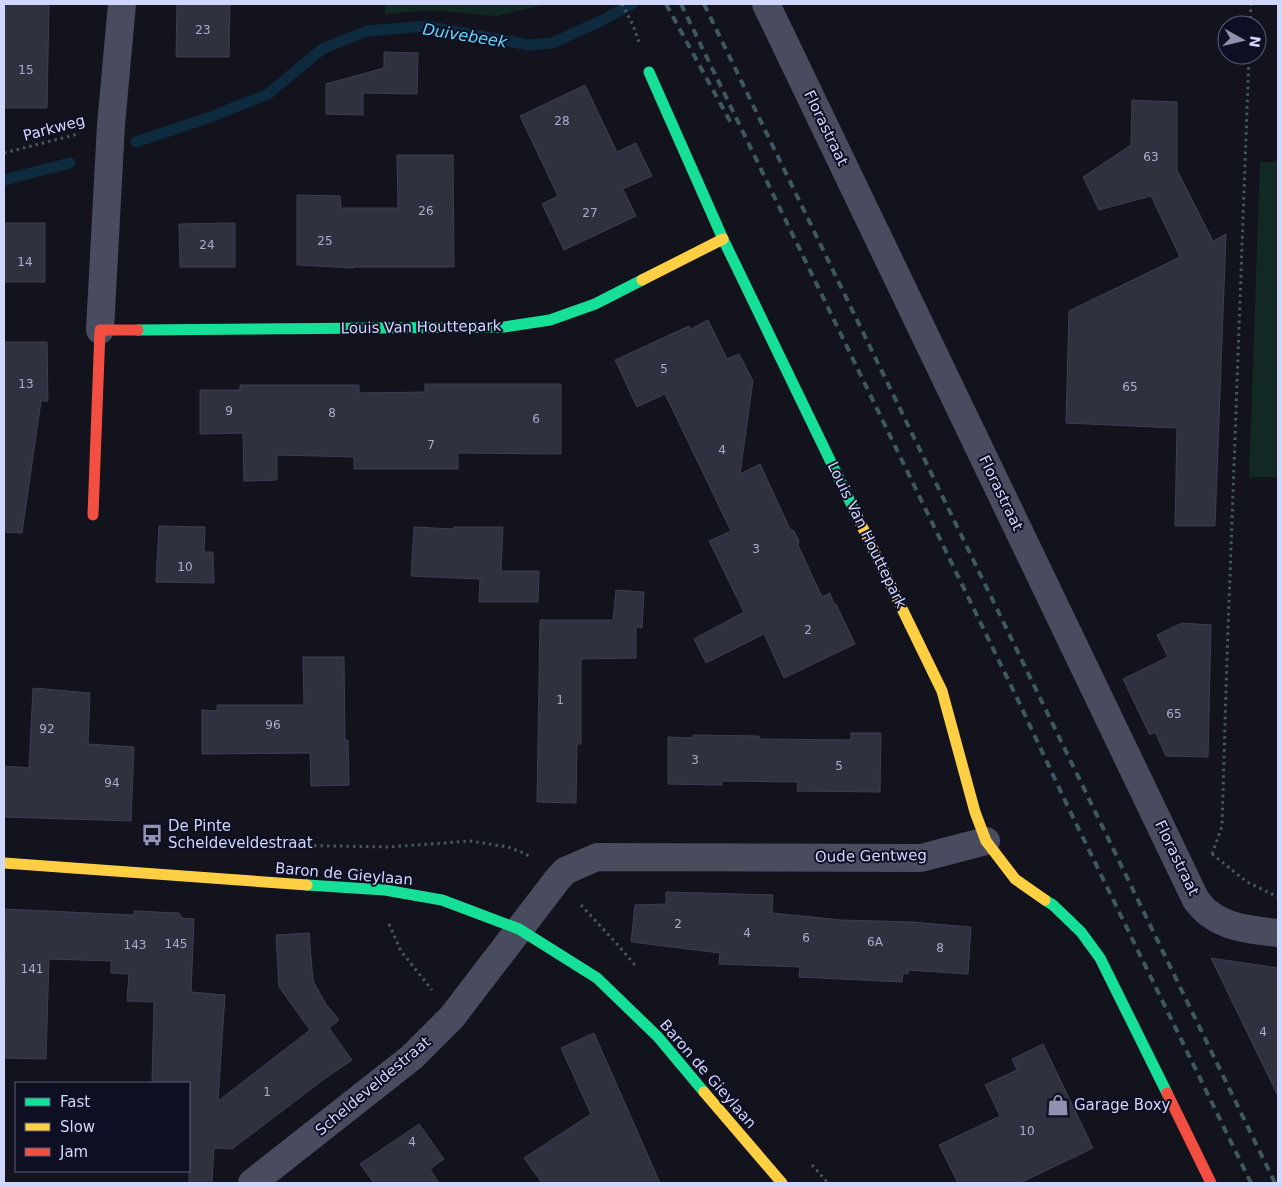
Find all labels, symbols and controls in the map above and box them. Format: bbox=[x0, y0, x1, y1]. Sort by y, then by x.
north arrow bbox=[1217, 15, 1267, 65]
water label: Duivebeek bbox=[421, 19, 509, 52]
house number: 23 bbox=[195, 23, 211, 37]
text: N bbox=[1246, 35, 1264, 49]
house number: 15 bbox=[18, 63, 34, 77]
street label: Florastraat bbox=[800, 87, 852, 169]
street label: Parkweg bbox=[21, 111, 87, 145]
house number: 28 bbox=[554, 114, 570, 128]
house number: 63 bbox=[1143, 150, 1159, 164]
house number: 26 bbox=[418, 204, 434, 218]
house number: 27 bbox=[582, 206, 598, 220]
house number: 25 bbox=[317, 234, 333, 248]
house number: 24 bbox=[199, 238, 215, 252]
house number: 14 bbox=[17, 255, 33, 269]
street label: Louis Van Houttepark bbox=[341, 317, 502, 337]
house number: 5 bbox=[660, 362, 668, 376]
house number: 13 bbox=[18, 377, 34, 391]
house number: 65 bbox=[1122, 380, 1138, 394]
house number: 9 bbox=[225, 404, 233, 418]
house number: 8 bbox=[328, 406, 336, 420]
house number: 6 bbox=[532, 412, 540, 426]
house number: 7 bbox=[427, 438, 435, 452]
house number: 4 bbox=[718, 443, 726, 457]
street label: Florastraat bbox=[975, 452, 1027, 534]
street label: Louis Van Houttepark bbox=[824, 459, 910, 611]
house number: 3 bbox=[752, 542, 760, 556]
house number: 10 bbox=[177, 560, 193, 574]
house number: 2 bbox=[804, 623, 812, 637]
house number: 1 bbox=[556, 693, 564, 707]
house number: 65 bbox=[1166, 707, 1182, 721]
house number: 96 bbox=[265, 718, 281, 732]
house number: 92 bbox=[39, 722, 55, 736]
house number: 3 bbox=[691, 753, 699, 767]
house number: 5 bbox=[835, 759, 843, 773]
house number: 94 bbox=[104, 776, 120, 790]
place label: De Pinte Scheldeveldestraat bbox=[168, 817, 313, 852]
street label: Florastraat bbox=[1151, 817, 1203, 899]
bus stop icon: De Pinte Scheldeveldestraat bbox=[139, 822, 165, 848]
street label: Oude Gentweg bbox=[815, 846, 927, 866]
street label: Baron de Gieylaan bbox=[274, 859, 414, 889]
house number: 2 bbox=[674, 917, 682, 931]
house number: 4 bbox=[743, 926, 751, 940]
house number: 6 bbox=[802, 931, 810, 945]
house number: 6A bbox=[867, 935, 884, 949]
house number: 145 bbox=[165, 937, 187, 951]
house number: 143 bbox=[124, 938, 146, 952]
house number: 8 bbox=[936, 941, 944, 955]
house number: 141 bbox=[21, 962, 43, 976]
street label: Baron de Gieylaan bbox=[656, 1016, 760, 1132]
house number: 4 bbox=[1259, 1025, 1267, 1039]
street label: Scheldeveldestraat bbox=[312, 1033, 434, 1139]
legend bbox=[15, 1082, 190, 1172]
house number: 1 bbox=[263, 1085, 271, 1099]
shop icon: Garage Boxy bbox=[1045, 1092, 1071, 1118]
text: Fast bbox=[60, 1093, 90, 1111]
place label: Garage Boxy bbox=[1074, 1096, 1171, 1114]
text: Slow bbox=[60, 1118, 95, 1136]
house number: 10 bbox=[1019, 1124, 1035, 1138]
house number: 4 bbox=[408, 1135, 416, 1149]
text: Jam bbox=[59, 1143, 88, 1161]

